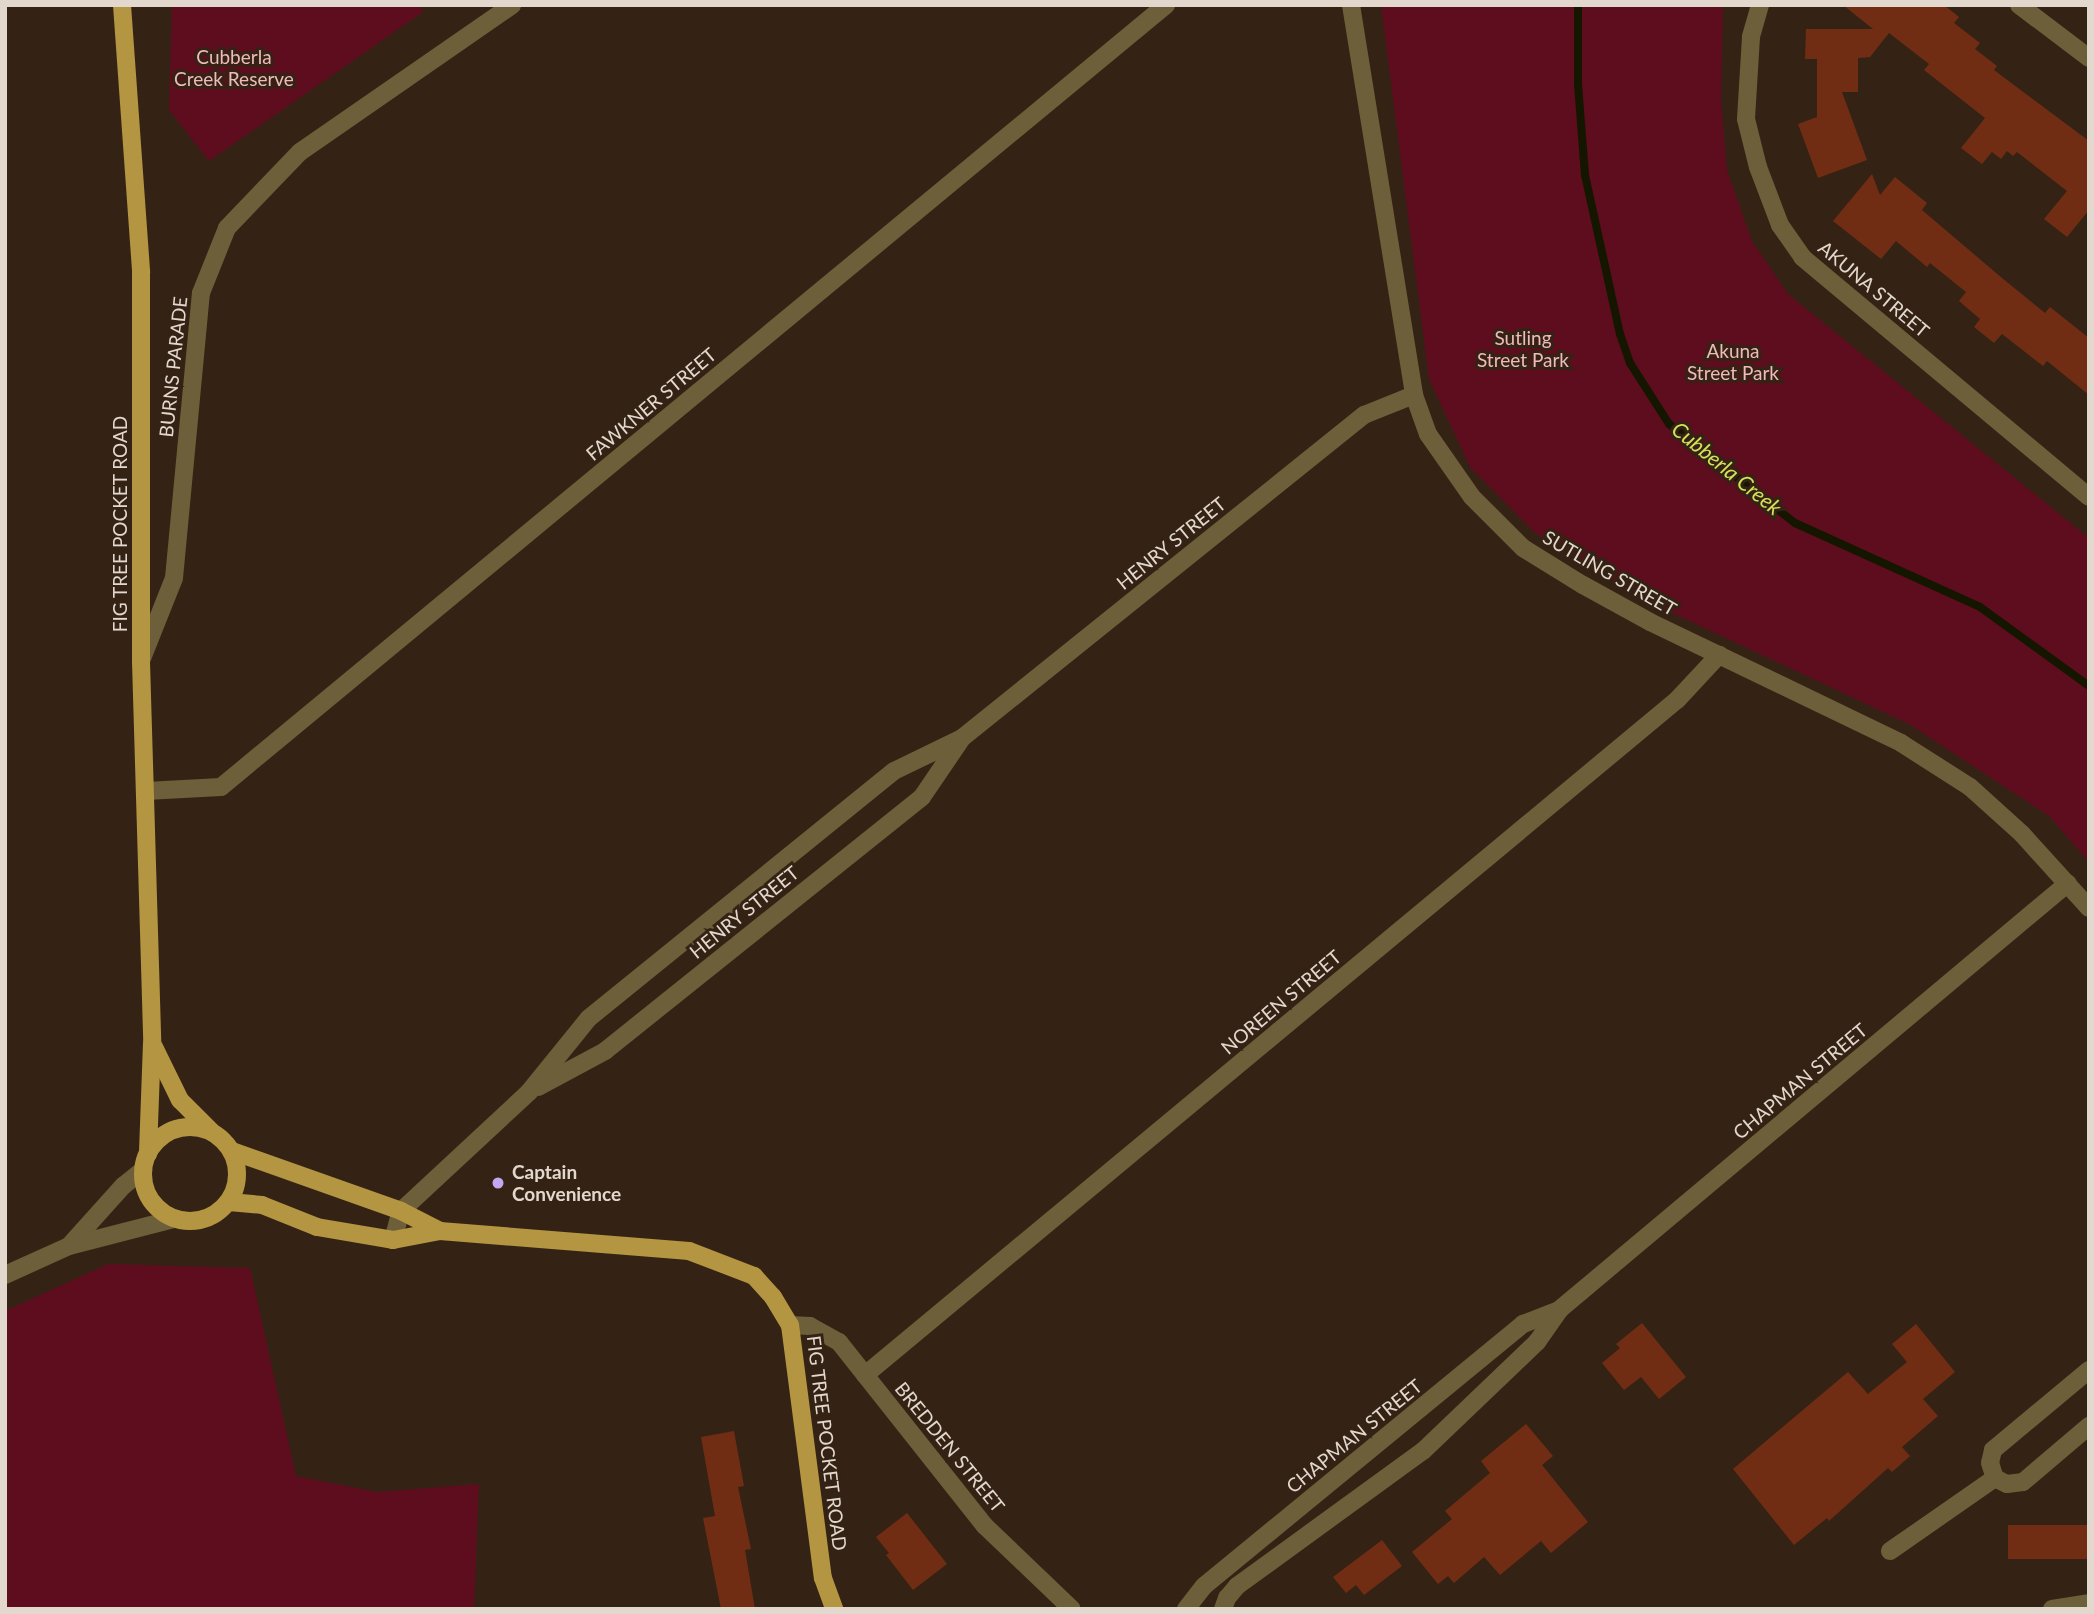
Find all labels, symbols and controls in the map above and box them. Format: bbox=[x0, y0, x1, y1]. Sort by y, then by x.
park label: Cubberla Creek Reserve bbox=[174, 46, 294, 90]
street label: AKUNA STREET bbox=[1814, 236, 1934, 342]
street label: BURNS PARADE bbox=[154, 296, 192, 438]
park label: Sutling Street Park bbox=[1477, 327, 1569, 371]
park label: Akuna Street Park bbox=[1687, 340, 1779, 384]
street label: FAWKNER STREET bbox=[581, 343, 721, 465]
street label: FIG TREE POCKET ROAD bbox=[109, 415, 131, 633]
water label: Cubberla Creek bbox=[1667, 416, 1787, 520]
street label: HENRY STREET bbox=[1111, 492, 1231, 594]
street label: SUTLING STREET bbox=[1539, 526, 1681, 620]
street label: HENRY STREET bbox=[684, 861, 804, 963]
street label: NOREEN STREET bbox=[1216, 945, 1346, 1059]
street label: CHAPMAN STREET bbox=[1728, 1018, 1872, 1144]
place label: Captain Convenience bbox=[512, 1161, 621, 1205]
marker: Captain Convenience bbox=[490, 1175, 506, 1191]
street label: FIG TREE POCKET ROAD bbox=[802, 1334, 852, 1552]
street label: CHAPMAN STREET bbox=[1282, 1374, 1426, 1498]
street label: BREDDEN STREET bbox=[890, 1377, 1010, 1517]

